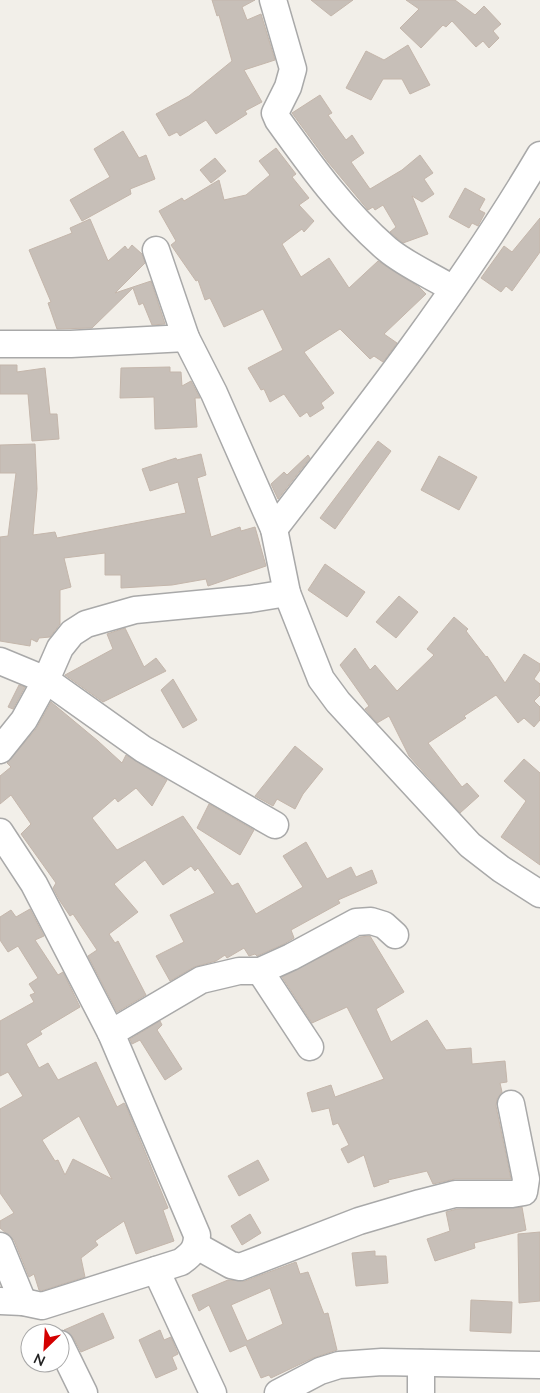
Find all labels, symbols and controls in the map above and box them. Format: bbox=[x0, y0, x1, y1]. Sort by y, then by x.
north arrow bbox=[20, 1323, 70, 1373]
text: N bbox=[31, 1350, 48, 1370]

